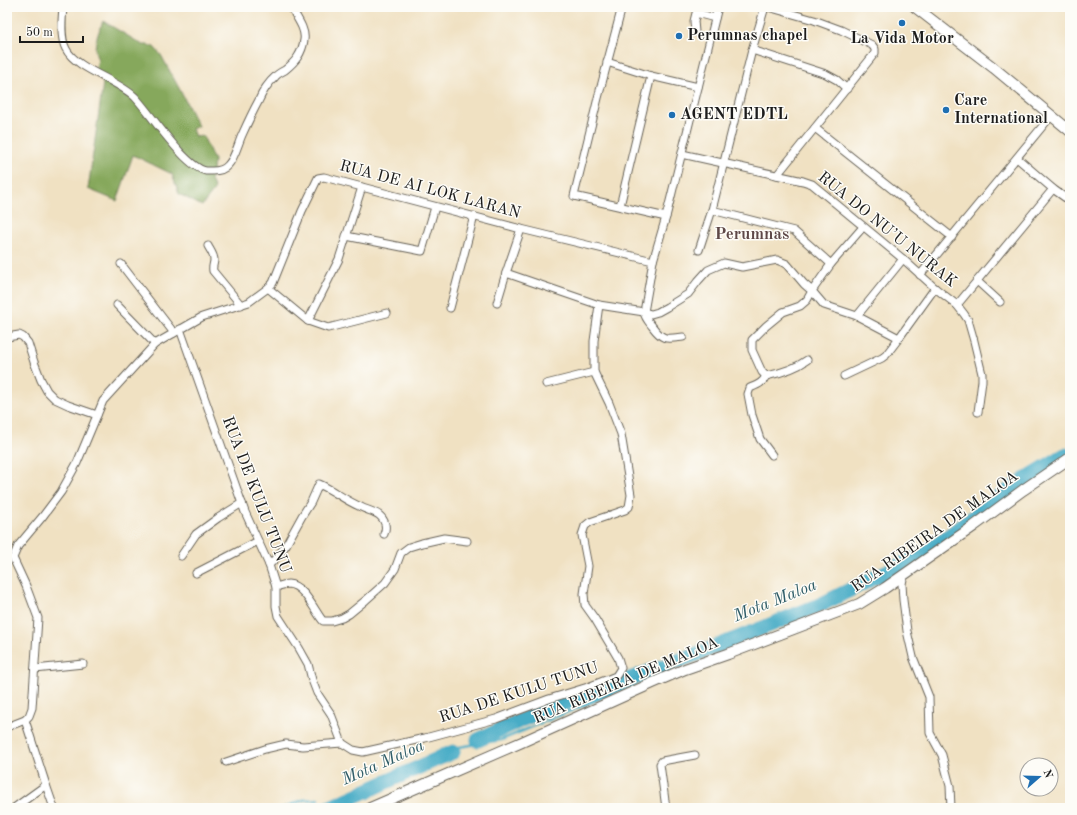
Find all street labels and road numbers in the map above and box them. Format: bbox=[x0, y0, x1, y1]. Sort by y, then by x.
street label: RUA DE AI LOK LARAN bbox=[338, 158, 522, 222]
street label: RUA DO NU’U NURAK bbox=[815, 169, 959, 291]
street label: RUA DE KULU TUNU bbox=[219, 414, 293, 576]
street label: RUA RIBEIRA DE MALOA bbox=[849, 468, 1021, 596]
street label: RUA RIBEIRA DE MALOA bbox=[531, 635, 721, 727]
street label: RUA DE KULU TUNU bbox=[437, 660, 601, 726]

